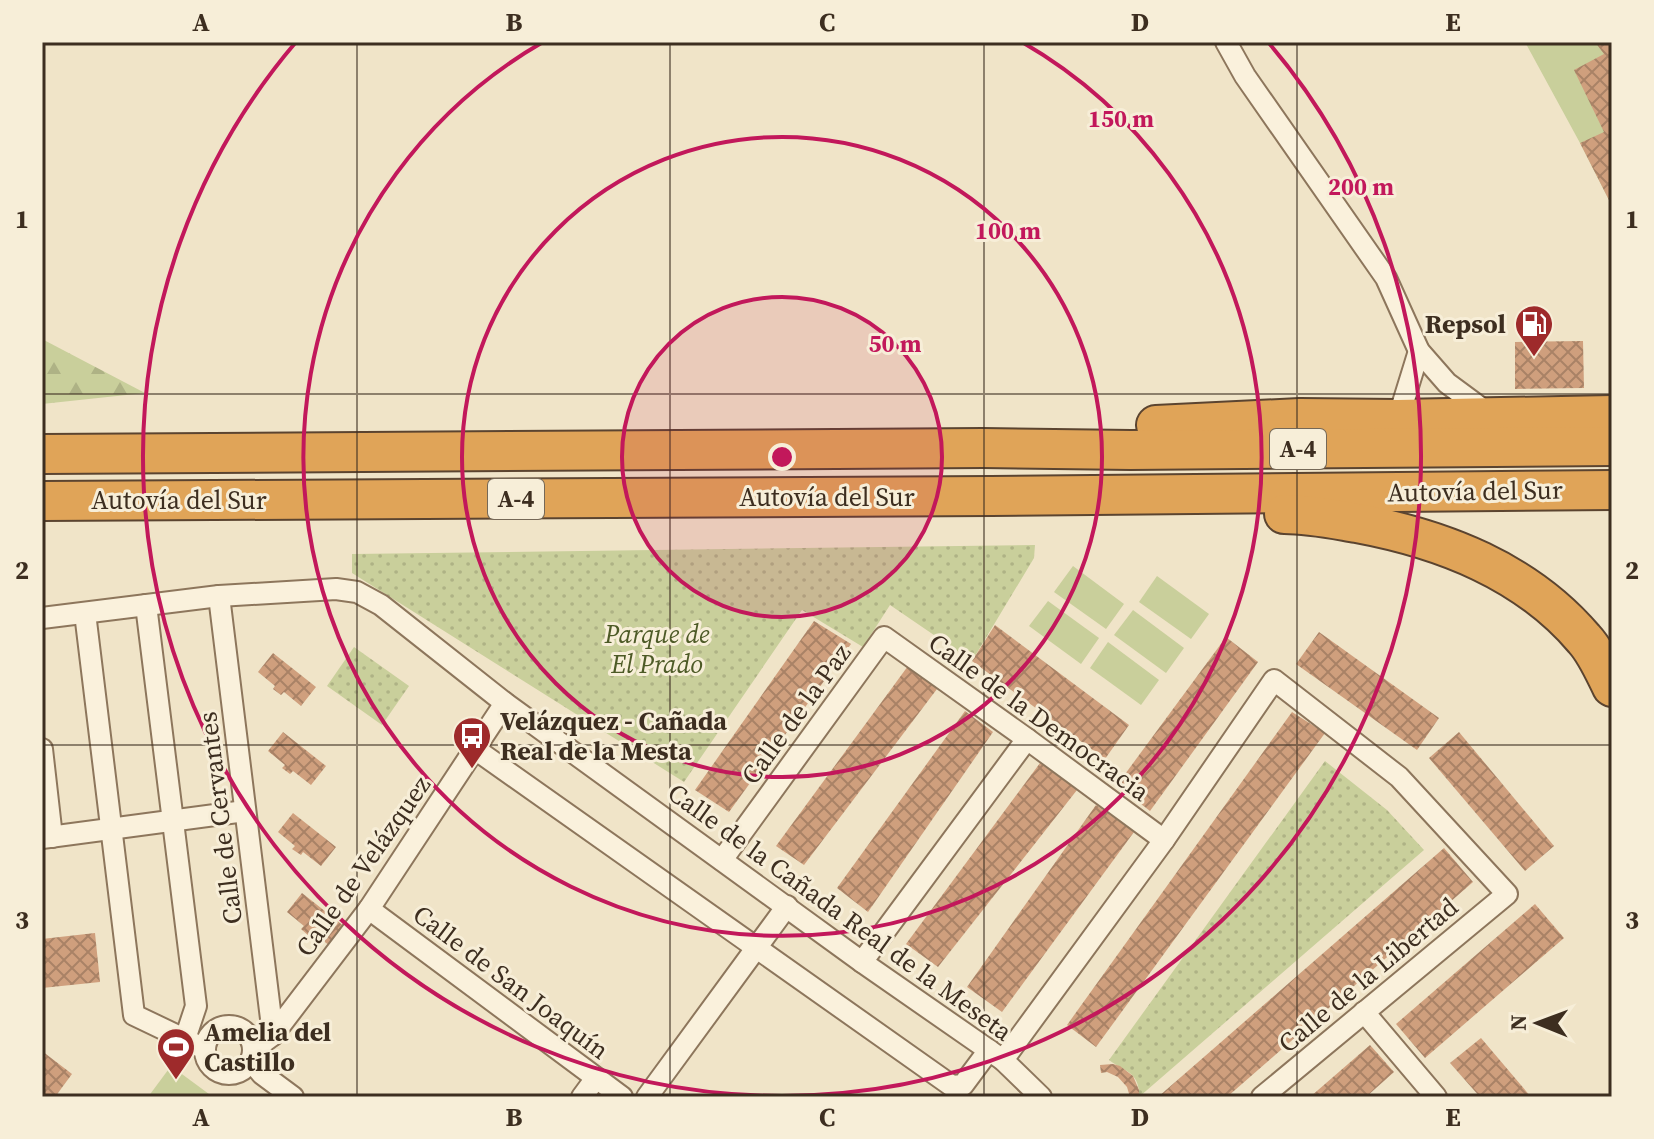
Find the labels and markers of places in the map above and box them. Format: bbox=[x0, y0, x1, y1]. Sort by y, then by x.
fuel station icon: Repsol bbox=[1513, 303, 1555, 358]
place label: Repsol bbox=[1425, 306, 1506, 342]
centre of rings bbox=[768, 443, 796, 471]
place label: Velázquez - Cañada Real de la Mesta bbox=[500, 703, 727, 769]
bus stop icon: Velázquez - Cañada Real de la Mesta bbox=[451, 715, 493, 770]
place label: Amelia del Castillo bbox=[204, 1014, 331, 1080]
sports icon: Amelia del Castillo bbox=[155, 1026, 197, 1081]

